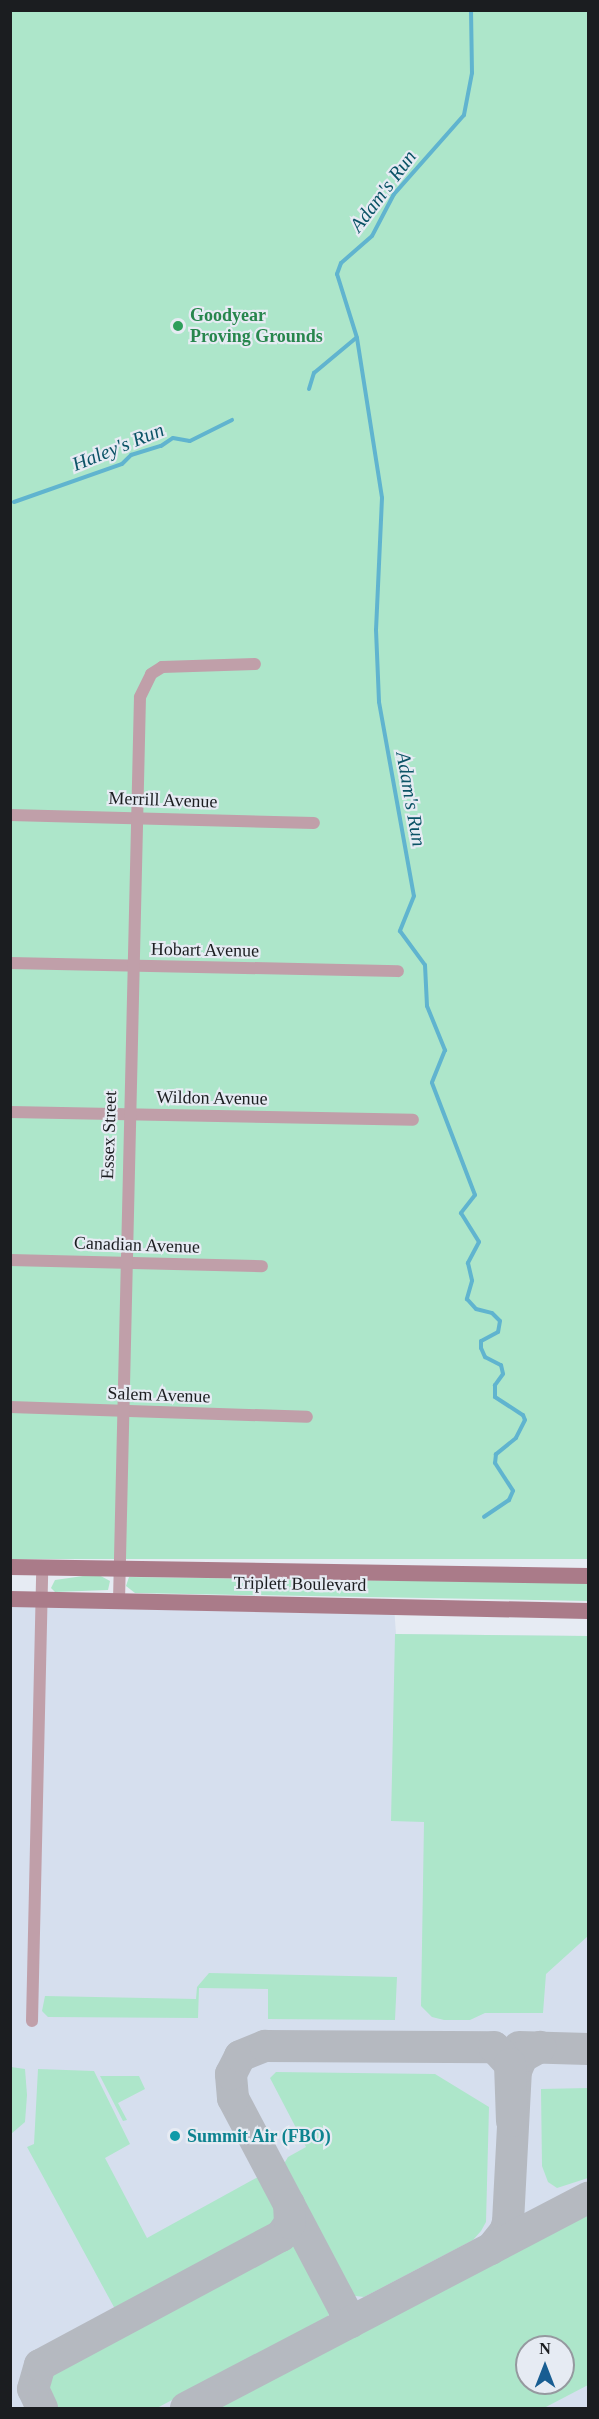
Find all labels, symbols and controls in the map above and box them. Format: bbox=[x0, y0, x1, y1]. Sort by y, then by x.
water label: Adam's Run bbox=[345, 145, 421, 237]
place label: Goodyear Proving Grounds bbox=[190, 305, 323, 348]
marker: Goodyear Proving Grounds bbox=[171, 319, 185, 333]
water label: Haley's Run bbox=[69, 418, 167, 476]
water label: Adam's Run bbox=[391, 750, 431, 848]
street label: Merrill Avenue bbox=[108, 787, 218, 813]
street label: Hobart Avenue bbox=[150, 938, 260, 962]
street label: Wildon Avenue bbox=[156, 1086, 268, 1110]
street label: Essex Street bbox=[97, 1090, 121, 1180]
street label: Canadian Avenue bbox=[73, 1232, 201, 1258]
street label: Salem Avenue bbox=[107, 1382, 211, 1408]
street label: Triplett Boulevard bbox=[233, 1572, 367, 1596]
place label: Summit Air (FBO) bbox=[187, 2125, 332, 2147]
marker: Summit Air (FBO) bbox=[168, 2129, 182, 2143]
north arrow bbox=[515, 2335, 575, 2395]
text: N bbox=[539, 2340, 551, 2357]

